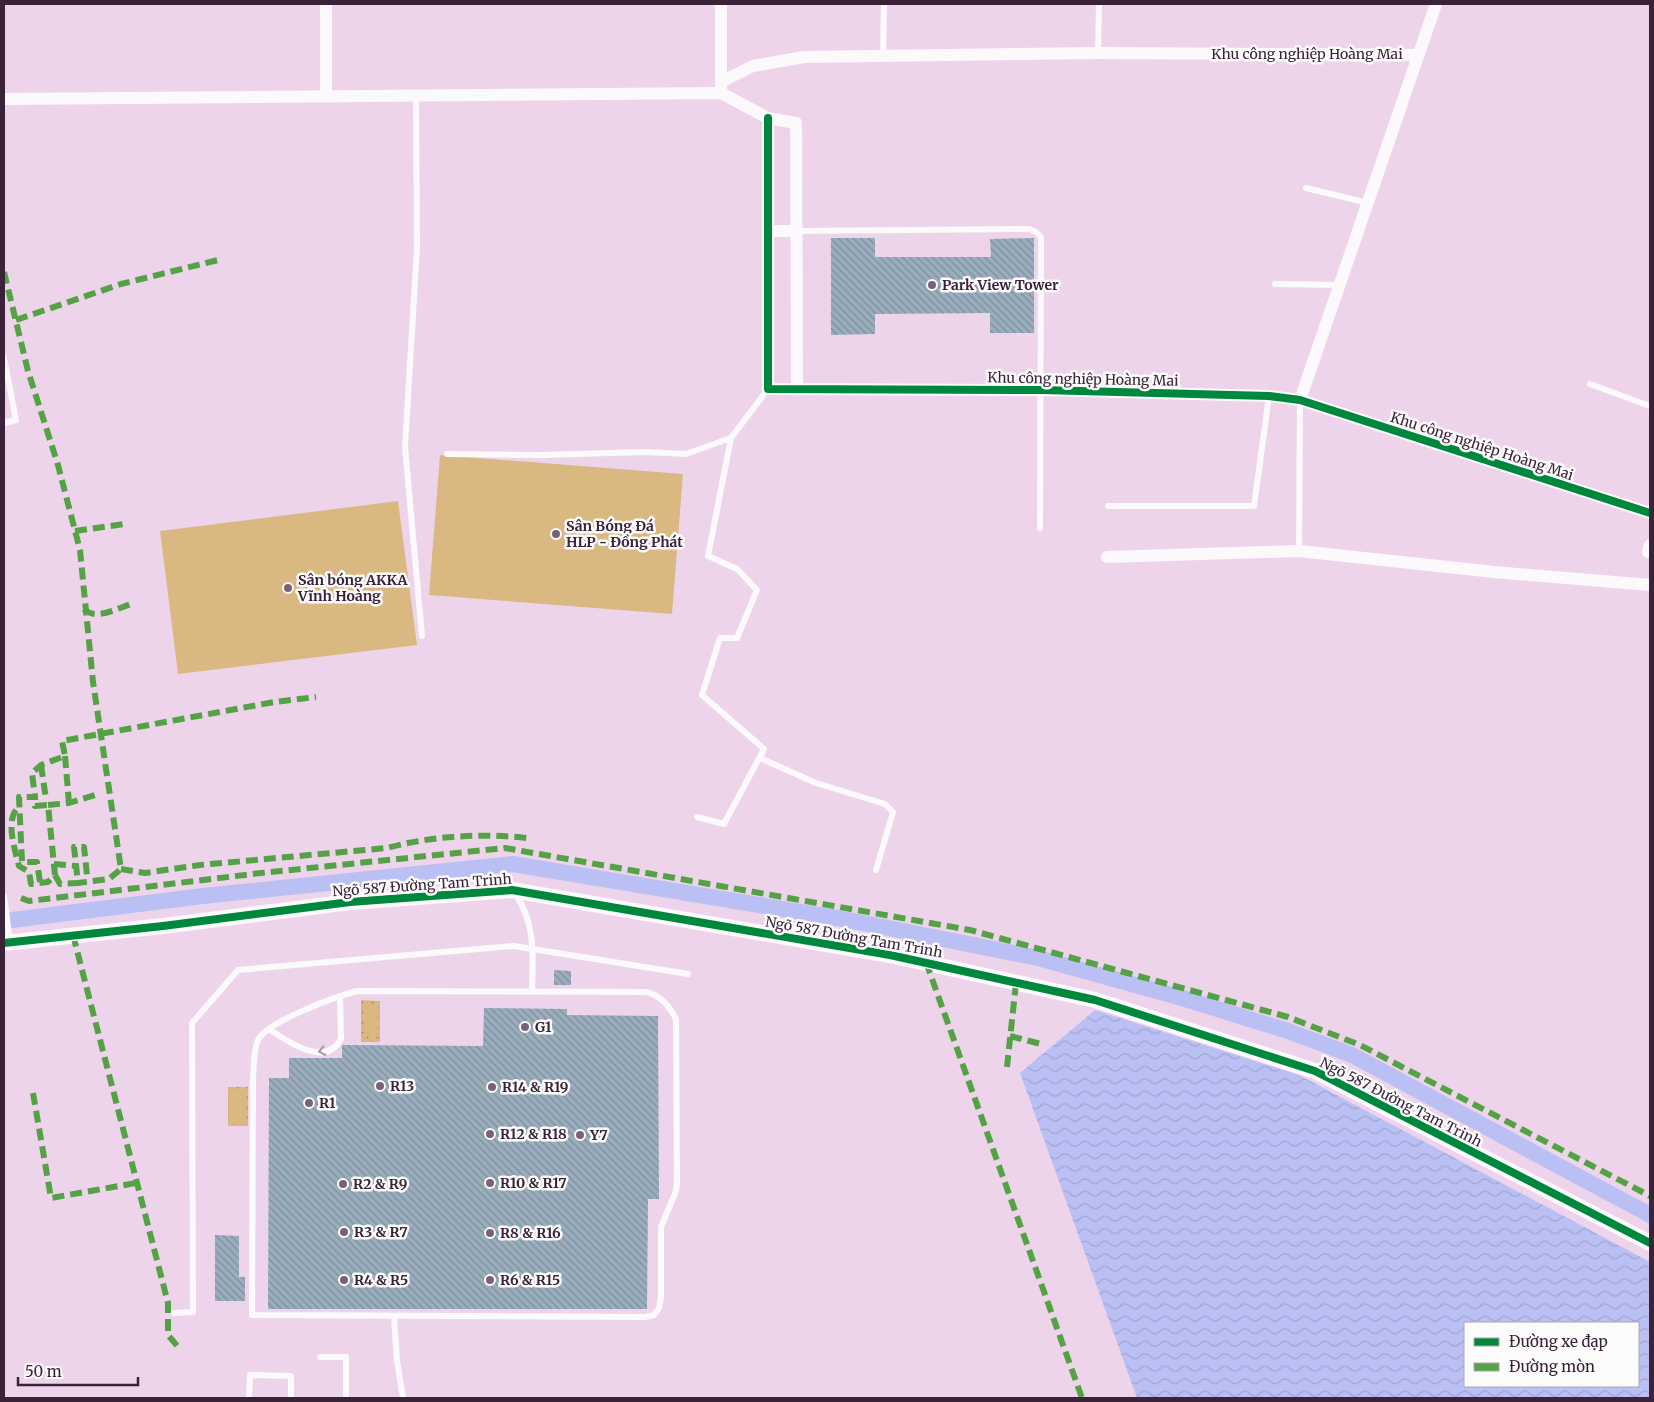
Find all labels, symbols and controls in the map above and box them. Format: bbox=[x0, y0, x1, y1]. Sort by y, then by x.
street label: Khu công nghiệp Hoàng Mai bbox=[1211, 45, 1403, 63]
place label: Park View Tower bbox=[942, 276, 1059, 294]
marker: Park View Tower bbox=[926, 279, 938, 291]
street label: Khu công nghiệp Hoàng Mai bbox=[987, 368, 1179, 390]
street label: Khu công nghiệp Hoàng Mai bbox=[1388, 408, 1576, 484]
place label: Sân Bóng Đá HLP - Đồng Phát bbox=[566, 517, 683, 551]
marker: Sân Bóng Đá HLP - Đồng Phát bbox=[550, 528, 562, 540]
place label: Sân bóng AKKA Vĩnh Hoàng bbox=[297, 571, 409, 605]
marker: Sân bóng AKKA Vĩnh Hoàng bbox=[282, 582, 294, 594]
street label: Ngõ 587 Đường Tam Trinh bbox=[332, 870, 512, 900]
street label: Ngõ 587 Đường Tam Trinh bbox=[764, 913, 944, 961]
place label: G1 bbox=[535, 1018, 552, 1036]
marker: G1 bbox=[519, 1021, 531, 1033]
one-way arrow bbox=[318, 1045, 327, 1055]
street label: Ngõ 587 Đường Tam Trinh bbox=[1317, 1053, 1485, 1151]
place label: R13 bbox=[390, 1077, 414, 1095]
place label: R14 & R19 bbox=[502, 1078, 568, 1096]
marker: R13 bbox=[374, 1080, 386, 1092]
marker: R14 & R19 bbox=[486, 1081, 498, 1093]
place label: R1 bbox=[319, 1094, 336, 1112]
marker: R1 bbox=[303, 1097, 315, 1109]
place label: R12 & R18 bbox=[500, 1125, 567, 1143]
place label: Y7 bbox=[589, 1126, 608, 1144]
marker: R12 & R18 bbox=[484, 1128, 496, 1140]
marker: Y7 bbox=[574, 1129, 586, 1141]
place label: R10 & R17 bbox=[500, 1174, 567, 1192]
place label: R2 & R9 bbox=[353, 1175, 407, 1193]
marker: R10 & R17 bbox=[484, 1177, 496, 1189]
marker: R2 & R9 bbox=[337, 1178, 349, 1190]
place label: R3 & R7 bbox=[354, 1223, 408, 1241]
place label: R8 & R16 bbox=[500, 1224, 561, 1242]
marker: R3 & R7 bbox=[338, 1226, 350, 1238]
marker: R8 & R16 bbox=[484, 1227, 496, 1239]
place label: R4 & R5 bbox=[354, 1271, 408, 1289]
place label: R6 & R15 bbox=[500, 1271, 560, 1289]
marker: R4 & R5 bbox=[338, 1274, 350, 1286]
marker: R6 & R15 bbox=[484, 1274, 496, 1286]
legend bbox=[1464, 1322, 1639, 1387]
text: Đường xe đạp bbox=[1509, 1332, 1608, 1351]
scale bar bbox=[18, 1354, 138, 1386]
text: Đường mòn bbox=[1509, 1357, 1595, 1376]
text: 50 m bbox=[25, 1362, 62, 1381]

